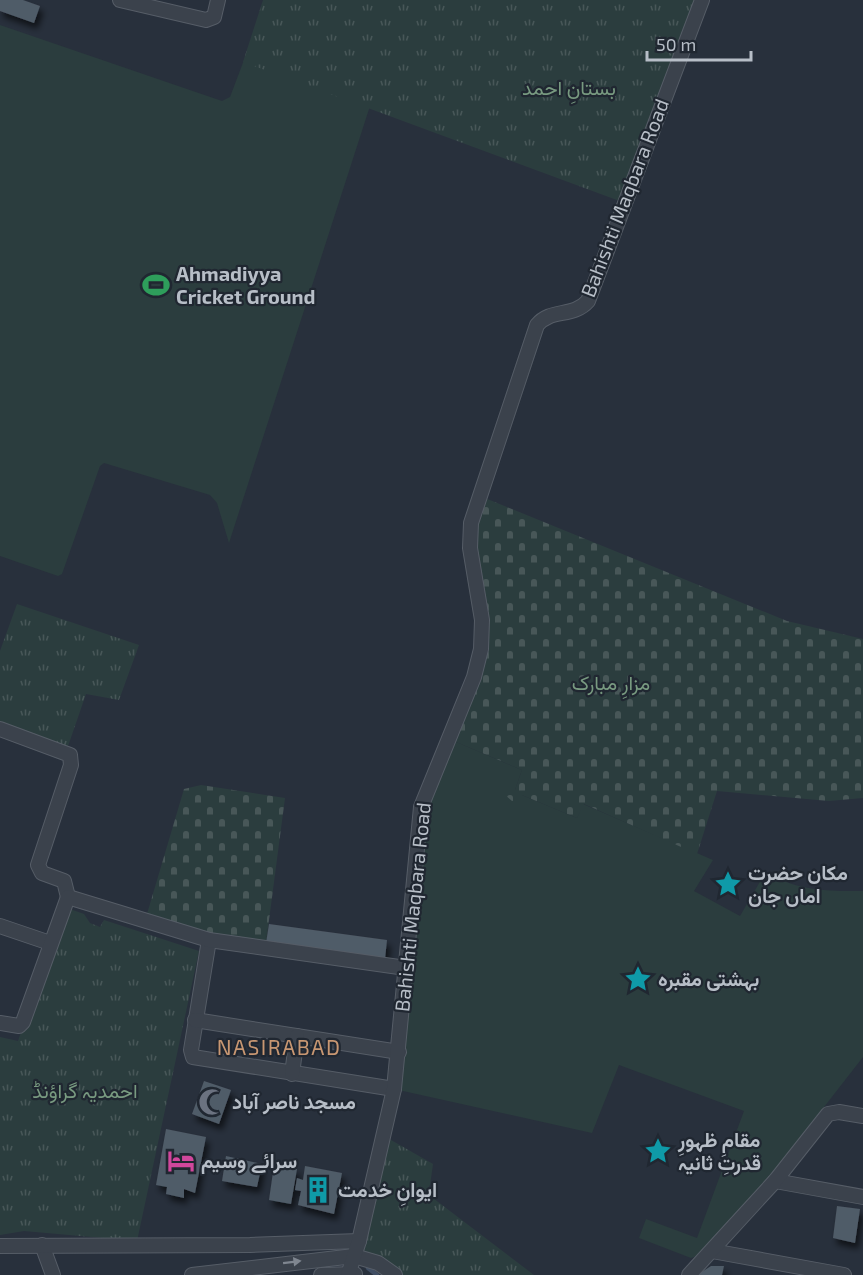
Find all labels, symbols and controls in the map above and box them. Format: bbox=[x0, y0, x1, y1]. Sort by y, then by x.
scale bar bbox=[647, 24, 750, 62]
text: 50 m bbox=[656, 33, 696, 55]
park label: بستانِ احمد bbox=[522, 75, 616, 104]
street label: Bahishti Maqbara Road bbox=[575, 95, 673, 300]
place label: Ahmadiyya Cricket Ground bbox=[176, 261, 316, 308]
sports icon: Ahmadiyya Cricket Ground bbox=[141, 270, 171, 300]
park label: مزارِ مبارک bbox=[572, 670, 650, 699]
street label: Bahishti Maqbara Road bbox=[389, 801, 435, 1013]
place label: مکان حضرت اماں جان bbox=[748, 860, 848, 908]
place icon: مکان حضرت اماں جان bbox=[713, 869, 743, 899]
place icon: بہشتی مقبرہ bbox=[623, 964, 653, 994]
place label: بہشتی مقبرہ bbox=[658, 966, 759, 992]
district label: NASIRABAD bbox=[217, 1034, 341, 1059]
park label: احمدیہ گراؤنڈ bbox=[32, 1078, 138, 1104]
mosque icon: مسجد ناصر آباد bbox=[197, 1087, 227, 1117]
place label: مسجد ناصر آباد bbox=[232, 1089, 356, 1115]
place label: مقامِ ظہورِ قدرتِ ثانیہ bbox=[677, 1127, 761, 1176]
place icon: مقامِ ظہورِ قدرتِ ثانیہ bbox=[643, 1136, 673, 1166]
hotel icon: سرائے وسیم bbox=[166, 1146, 196, 1176]
place label: سرائے وسیم bbox=[201, 1148, 297, 1174]
building icon: ایوانِ خدمت bbox=[303, 1175, 333, 1205]
place label: ایوانِ خدمت bbox=[338, 1177, 437, 1207]
one-way arrow bbox=[282, 1257, 301, 1266]

